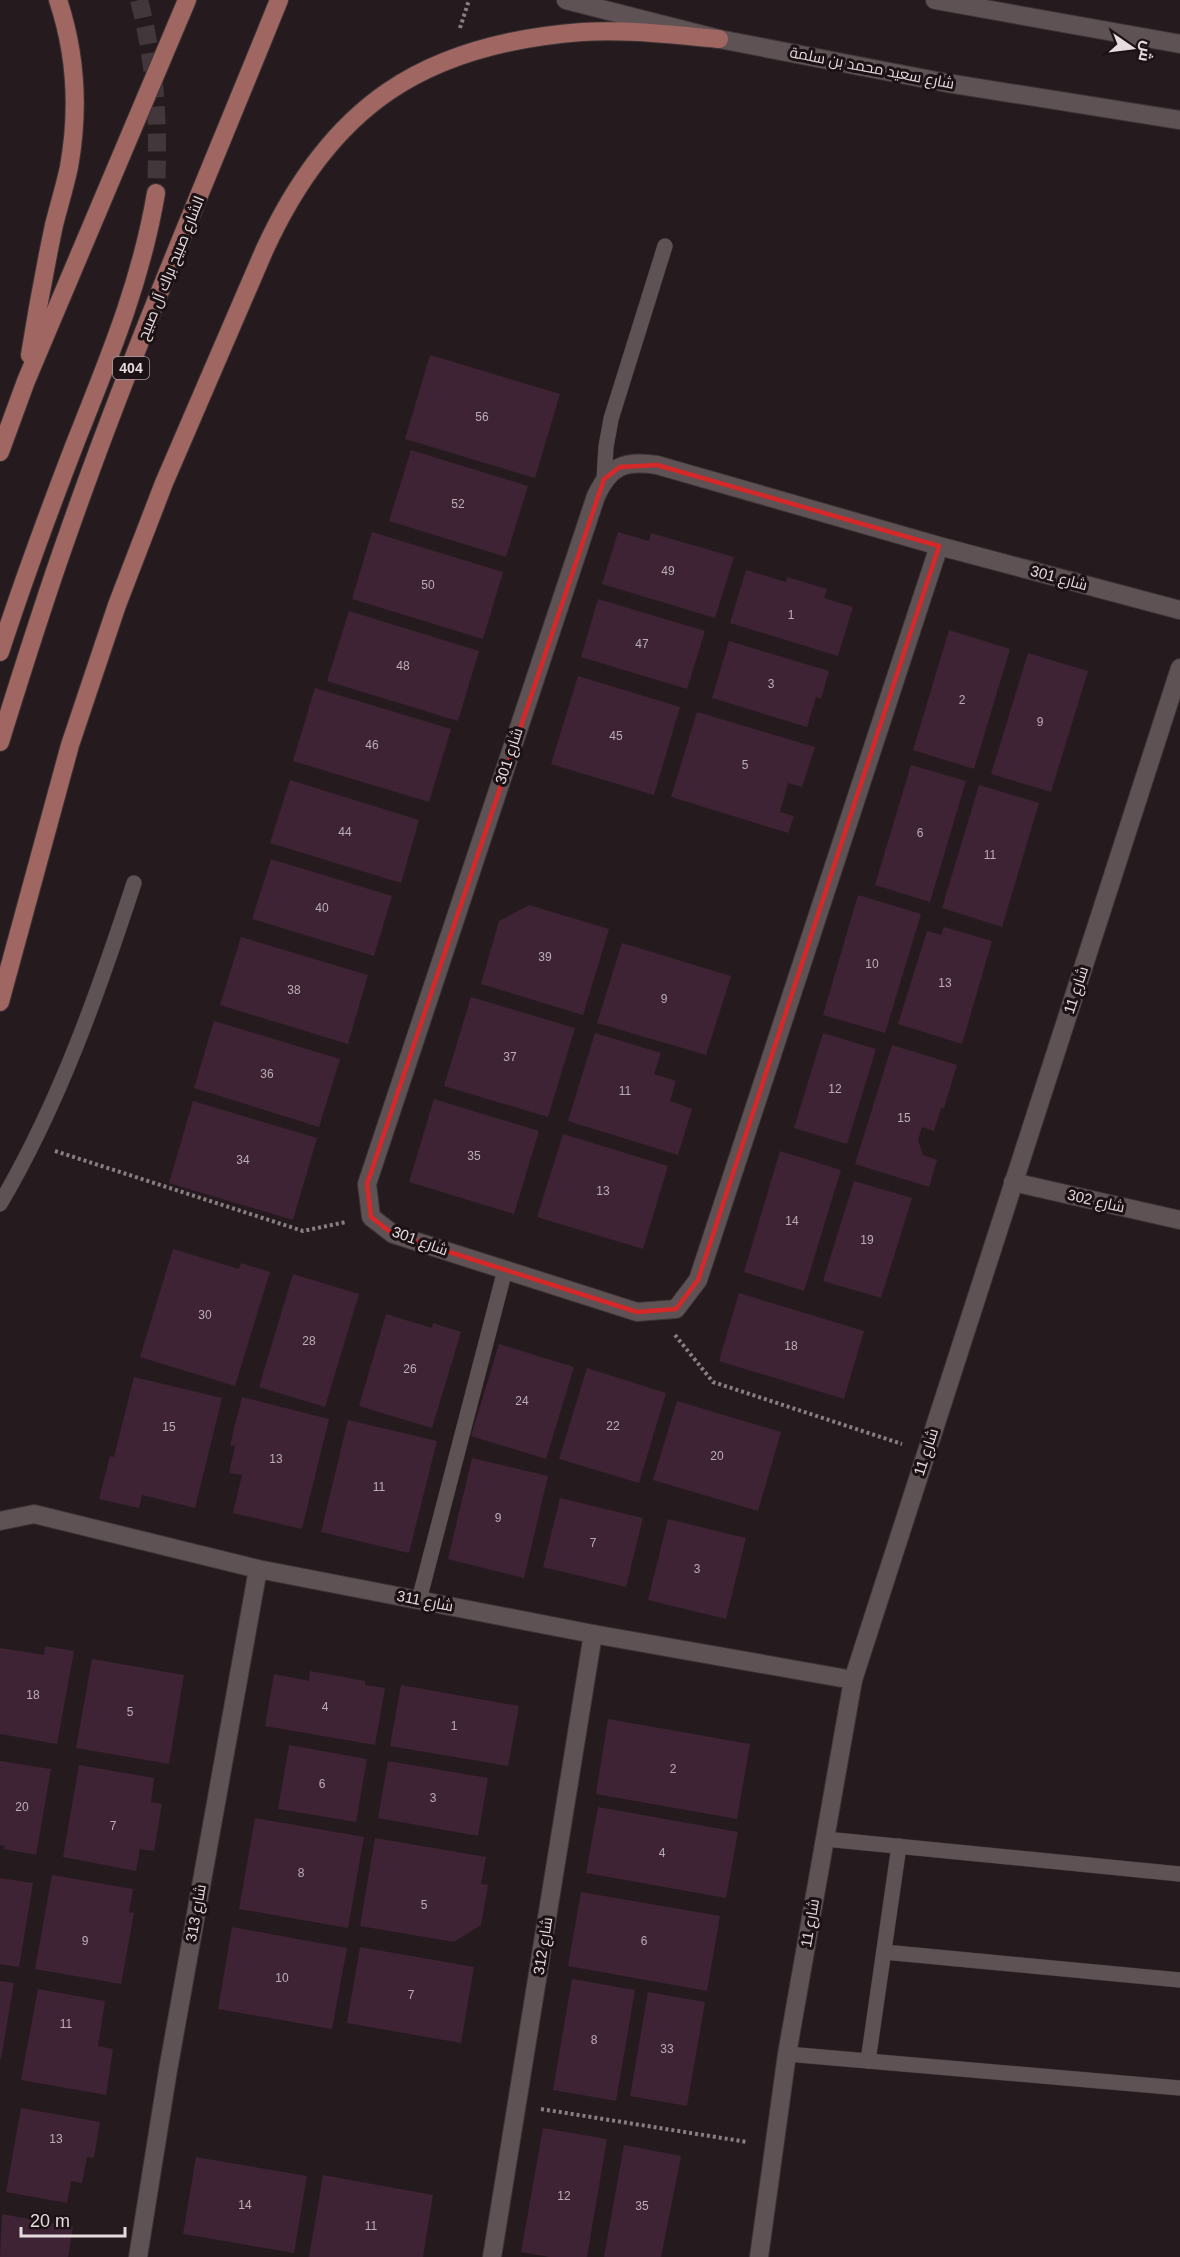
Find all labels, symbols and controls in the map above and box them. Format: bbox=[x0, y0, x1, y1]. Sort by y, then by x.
north arrow bbox=[1102, 18, 1162, 78]
text: ش bbox=[1134, 39, 1157, 64]
street label: شارع سعيد محمد بن سلمة bbox=[788, 43, 956, 95]
street label: الشارع صبيح براك آل صبيح bbox=[134, 193, 210, 343]
road number: 404 bbox=[113, 357, 149, 379]
house number: 56 bbox=[475, 410, 489, 424]
house number: 52 bbox=[451, 497, 465, 511]
street label: شارع 301 bbox=[1028, 562, 1089, 596]
house number: 49 bbox=[661, 564, 675, 578]
house number: 50 bbox=[421, 578, 435, 592]
house number: 1 bbox=[788, 608, 795, 622]
house number: 47 bbox=[635, 637, 649, 651]
house number: 48 bbox=[396, 659, 410, 673]
house number: 3 bbox=[768, 677, 775, 691]
house number: 2 bbox=[959, 693, 966, 707]
house number: 9 bbox=[1037, 715, 1044, 729]
street label: شارع 301 bbox=[491, 726, 528, 787]
house number: 45 bbox=[609, 729, 623, 743]
house number: 46 bbox=[365, 738, 379, 752]
house number: 5 bbox=[742, 758, 749, 772]
house number: 44 bbox=[338, 825, 352, 839]
house number: 6 bbox=[917, 826, 924, 840]
house number: 11 bbox=[984, 848, 997, 862]
house number: 40 bbox=[315, 901, 329, 915]
house number: 39 bbox=[538, 950, 552, 964]
house number: 10 bbox=[865, 957, 879, 971]
street label: شارع 11 bbox=[1060, 964, 1094, 1017]
house number: 13 bbox=[938, 976, 952, 990]
house number: 38 bbox=[287, 983, 301, 997]
house number: 9 bbox=[661, 992, 668, 1006]
house number: 37 bbox=[503, 1050, 517, 1064]
house number: 36 bbox=[260, 1067, 274, 1081]
house number: 12 bbox=[828, 1082, 842, 1096]
house number: 11 bbox=[619, 1084, 632, 1098]
house number: 15 bbox=[897, 1111, 911, 1125]
house number: 35 bbox=[467, 1149, 481, 1163]
house number: 34 bbox=[236, 1153, 250, 1167]
house number: 13 bbox=[596, 1184, 610, 1198]
street label: شارع 302 bbox=[1065, 1186, 1126, 1218]
house number: 14 bbox=[785, 1214, 799, 1228]
street label: شارع 301 bbox=[389, 1223, 450, 1261]
house number: 19 bbox=[860, 1233, 874, 1247]
house number: 30 bbox=[198, 1308, 212, 1322]
house number: 28 bbox=[302, 1334, 316, 1348]
house number: 18 bbox=[784, 1339, 798, 1353]
house number: 26 bbox=[403, 1362, 417, 1376]
house number: 24 bbox=[515, 1394, 529, 1408]
house number: 22 bbox=[606, 1419, 620, 1433]
house number: 15 bbox=[162, 1420, 176, 1434]
street label: شارع 11 bbox=[910, 1426, 944, 1479]
house number: 20 bbox=[710, 1449, 724, 1463]
house number: 13 bbox=[269, 1452, 283, 1466]
house number: 11 bbox=[373, 1480, 386, 1494]
house number: 9 bbox=[495, 1511, 502, 1525]
house number: 7 bbox=[590, 1536, 597, 1550]
house number: 3 bbox=[694, 1562, 701, 1576]
street label: شارع 311 bbox=[395, 1587, 455, 1617]
house number: 18 bbox=[26, 1688, 40, 1702]
house number: 4 bbox=[322, 1700, 329, 1714]
house number: 5 bbox=[127, 1705, 134, 1719]
house number: 1 bbox=[451, 1719, 458, 1733]
house number: 2 bbox=[670, 1762, 677, 1776]
house number: 6 bbox=[319, 1777, 326, 1791]
house number: 3 bbox=[430, 1791, 437, 1805]
house number: 20 bbox=[15, 1800, 29, 1814]
house number: 7 bbox=[110, 1819, 117, 1833]
house number: 4 bbox=[659, 1846, 666, 1860]
house number: 8 bbox=[298, 1866, 305, 1880]
street label: شارع 313 bbox=[182, 1883, 212, 1944]
street label: شارع 11 bbox=[797, 1897, 825, 1949]
house number: 5 bbox=[421, 1898, 428, 1912]
street label: شارع 312 bbox=[530, 1916, 558, 1976]
house number: 9 bbox=[82, 1934, 89, 1948]
house number: 6 bbox=[641, 1934, 648, 1948]
house number: 10 bbox=[275, 1971, 289, 1985]
house number: 7 bbox=[408, 1988, 415, 2002]
house number: 11 bbox=[60, 2017, 73, 2031]
house number: 8 bbox=[591, 2033, 598, 2047]
house number: 33 bbox=[660, 2042, 674, 2056]
house number: 13 bbox=[49, 2132, 63, 2146]
house number: 12 bbox=[557, 2189, 571, 2203]
house number: 14 bbox=[238, 2198, 252, 2212]
house number: 35 bbox=[635, 2199, 649, 2213]
scale bar bbox=[21, 2200, 124, 2238]
text: 20 m bbox=[30, 2211, 70, 2231]
house number: 11 bbox=[365, 2219, 378, 2233]

